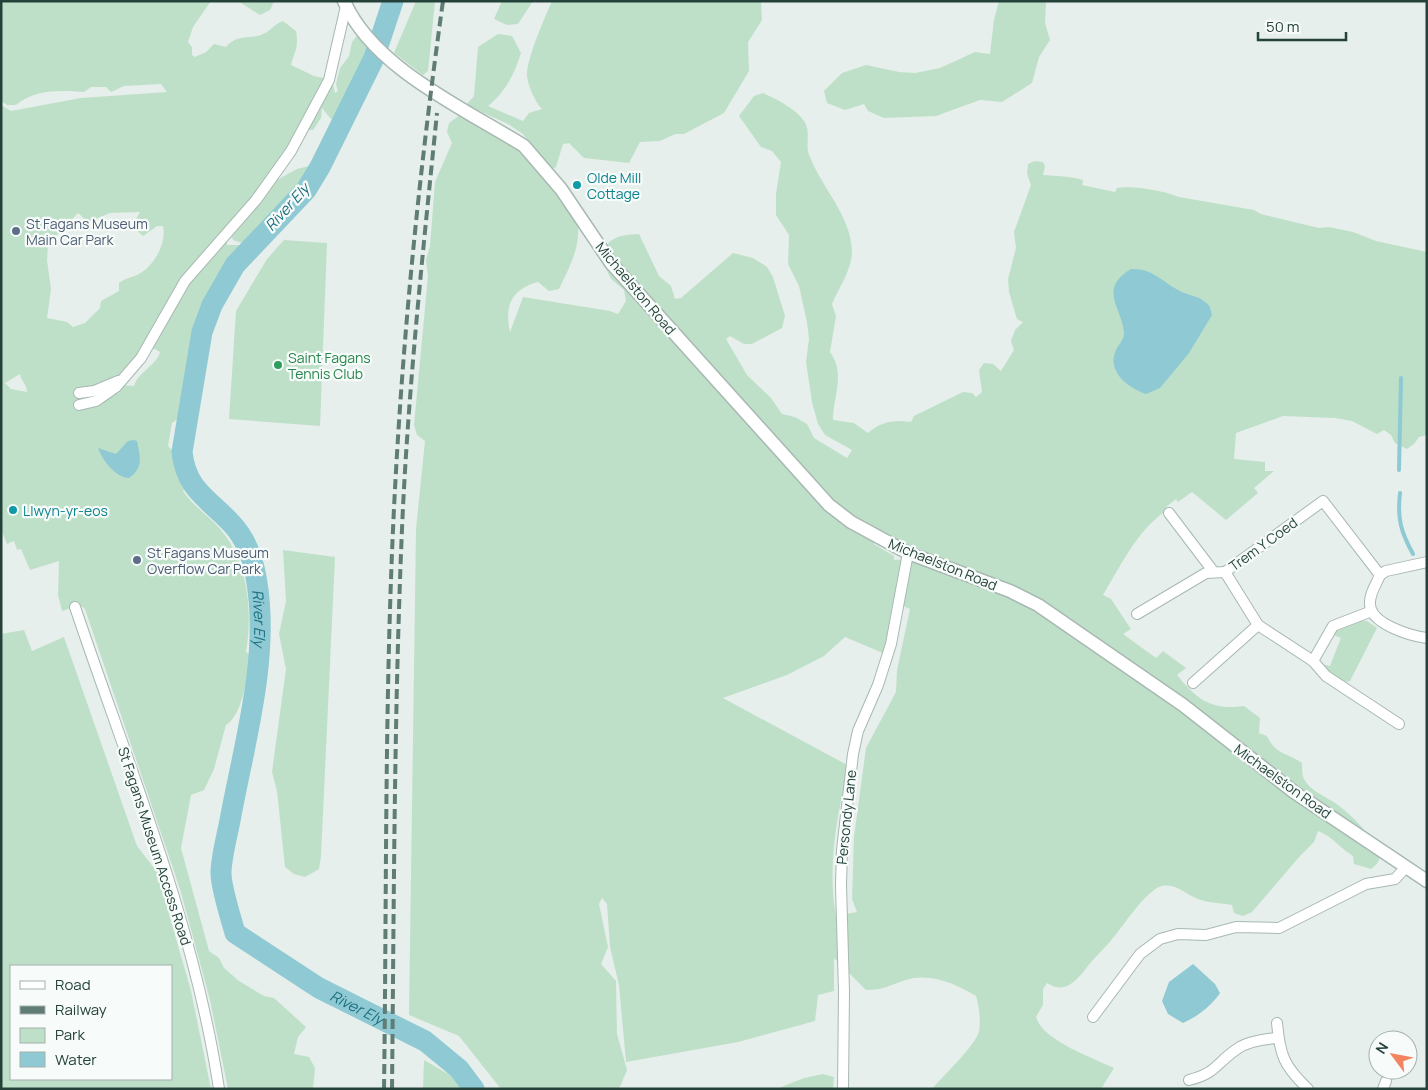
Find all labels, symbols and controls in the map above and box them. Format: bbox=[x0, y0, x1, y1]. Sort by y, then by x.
scale bar bbox=[1258, 10, 1346, 42]
text: 50 m bbox=[1266, 16, 1300, 37]
place label: Olde Mill Cottage bbox=[587, 168, 641, 203]
water label: River Ely bbox=[260, 177, 315, 235]
marker: Olde Mill Cottage bbox=[571, 179, 583, 191]
place label: St Fagans Museum Main Car Park bbox=[26, 214, 148, 249]
marker: St Fagans Museum Main Car Park bbox=[10, 225, 22, 237]
street label: Michaelston Road bbox=[592, 238, 680, 338]
place label: Saint Fagans Tennis Club bbox=[288, 348, 371, 383]
marker: Saint Fagans Tennis Club bbox=[272, 359, 284, 371]
place label: Llwyn-yr-eos bbox=[23, 501, 108, 520]
marker: Llwyn-yr-eos bbox=[7, 504, 19, 516]
street label: Trem Y Coed bbox=[1225, 513, 1301, 575]
street label: Michaelston Road bbox=[886, 534, 1000, 594]
place label: St Fagans Museum Overflow Car Park bbox=[147, 543, 269, 578]
marker: St Fagans Museum Overflow Car Park bbox=[131, 554, 143, 566]
water label: River Ely bbox=[248, 588, 271, 650]
street label: Michaelston Road bbox=[1231, 739, 1335, 823]
street label: St Fagans Museum Access Road bbox=[114, 744, 196, 948]
street label: Persondy Lane bbox=[832, 769, 860, 865]
legend bbox=[10, 965, 172, 1080]
text: Road bbox=[55, 974, 91, 995]
water label: River Ely bbox=[327, 985, 389, 1030]
text: Railway bbox=[55, 999, 107, 1020]
text: Park bbox=[55, 1024, 85, 1045]
north arrow bbox=[1368, 1030, 1418, 1080]
text: N bbox=[1371, 1039, 1392, 1057]
text: Water bbox=[55, 1049, 97, 1070]

